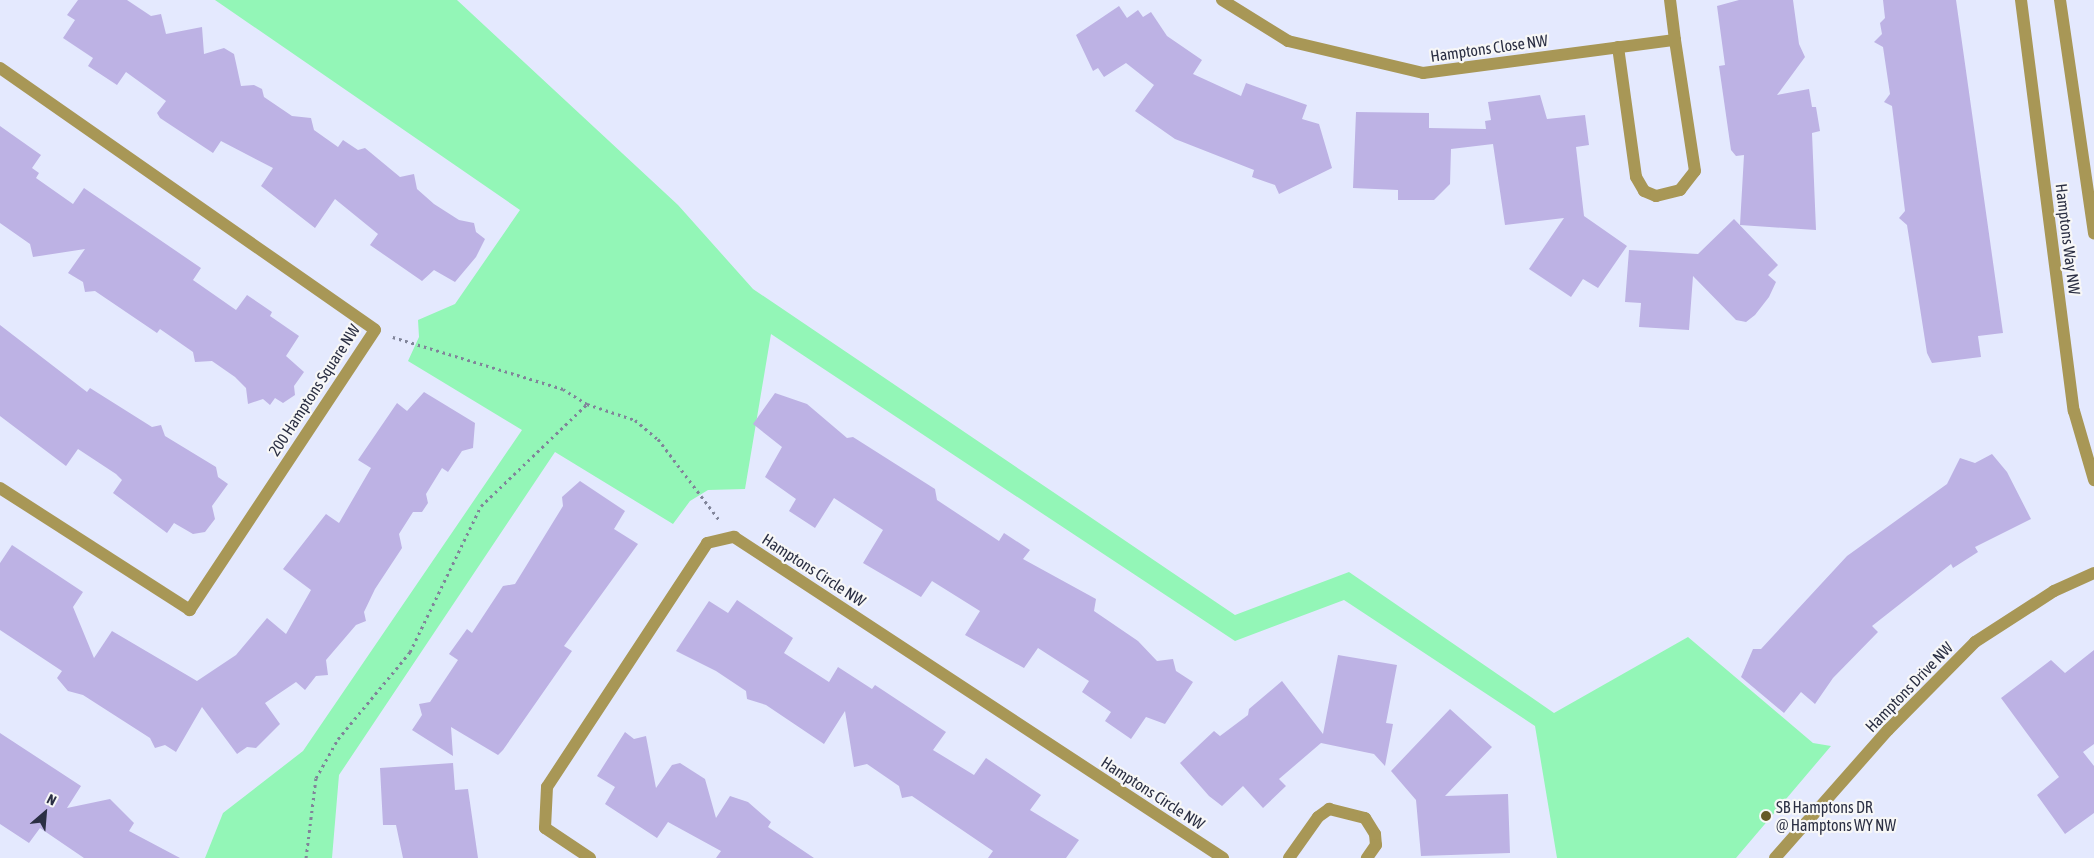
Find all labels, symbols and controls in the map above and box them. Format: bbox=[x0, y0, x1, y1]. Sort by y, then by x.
street label: Hamptons Close NW bbox=[1429, 30, 1549, 66]
street label: Hamptons Way NW bbox=[2052, 182, 2084, 296]
street label: 200 Hamptons Square NW bbox=[264, 321, 364, 459]
street label: Hamptons Circle NW bbox=[759, 529, 869, 611]
street label: Hamptons Drive NW bbox=[1861, 638, 1957, 736]
street label: Hamptons Circle NW bbox=[1098, 752, 1208, 834]
north arrow bbox=[20, 788, 70, 838]
text: N bbox=[44, 791, 59, 809]
place label: SB Hamptons DR @ Hamptons WY NW bbox=[1776, 797, 1896, 835]
marker: SB Hamptons DR @ Hamptons WY NW bbox=[1760, 810, 1772, 822]

